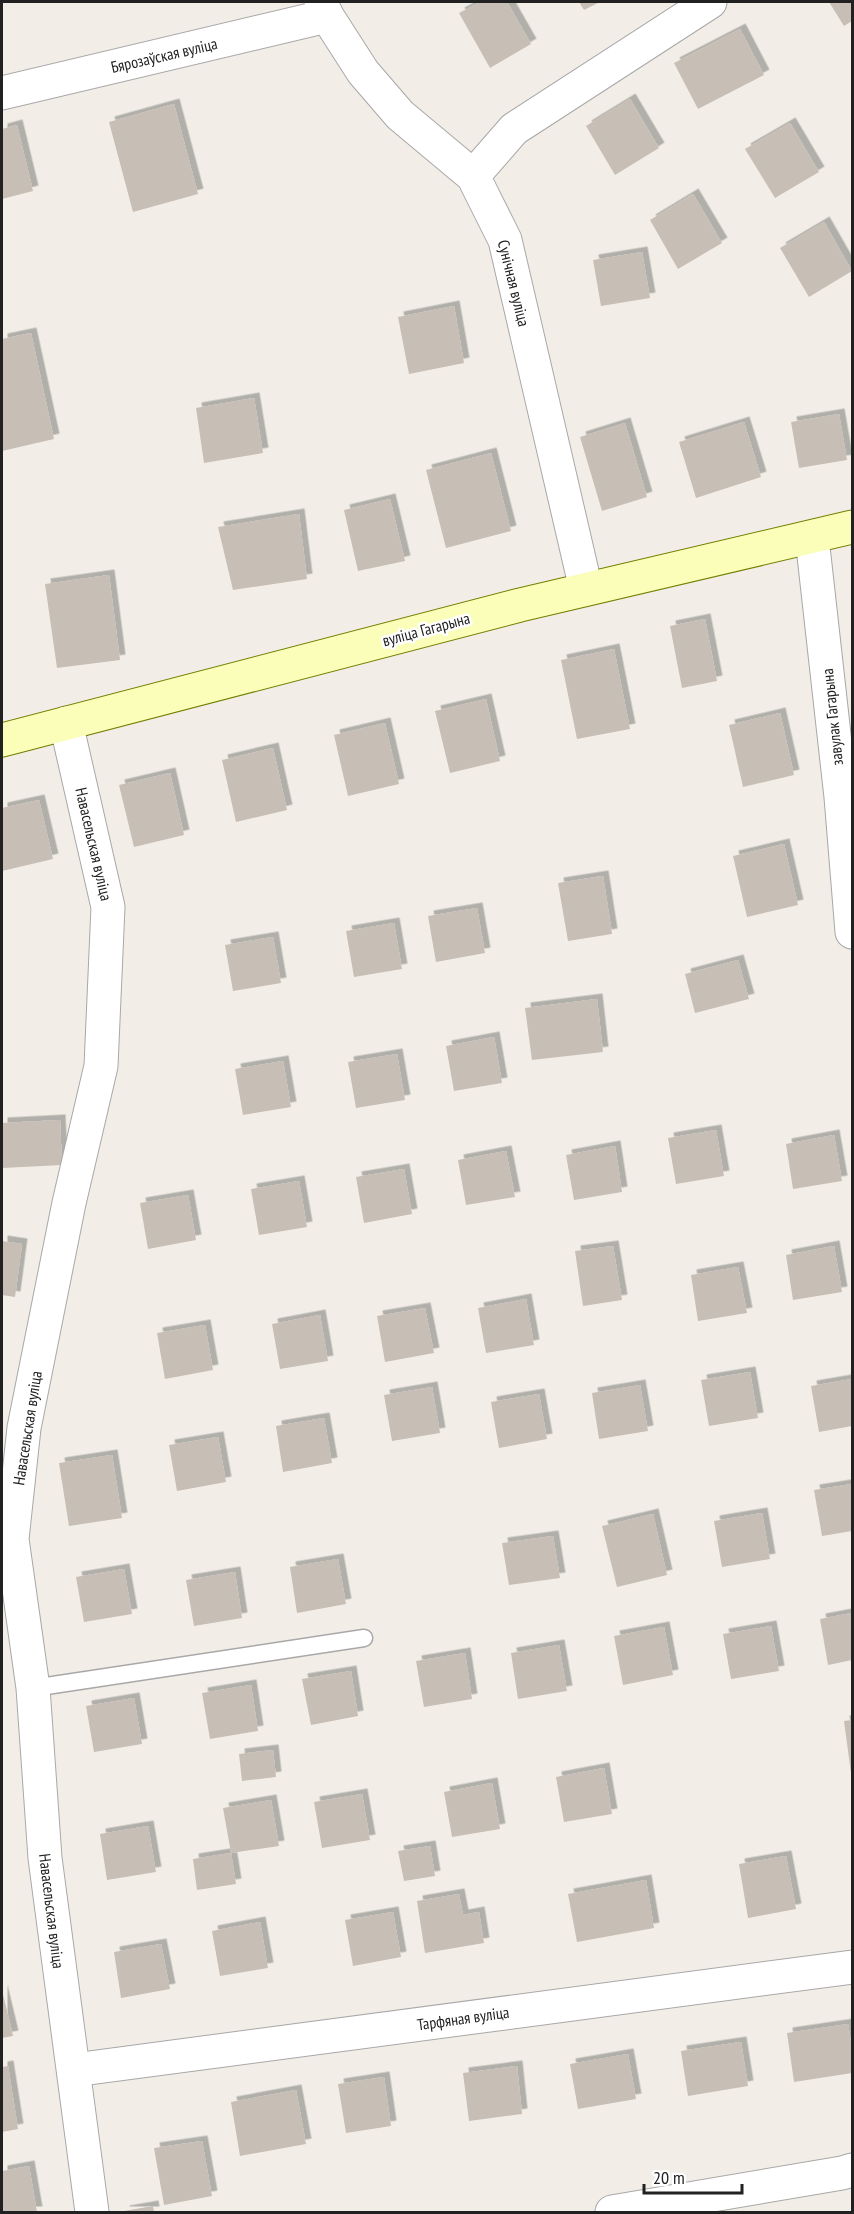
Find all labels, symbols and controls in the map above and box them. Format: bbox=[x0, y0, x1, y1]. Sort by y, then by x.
street label: Бярозаўская вуліца bbox=[109, 33, 219, 77]
street label: Сунічная вуліца bbox=[494, 238, 534, 328]
street label: вуліца Гагарына bbox=[380, 608, 472, 650]
street label: завулак Гагарына bbox=[817, 667, 847, 767]
street label: Навасельская вуліца bbox=[71, 785, 117, 903]
street label: Навасельская вуліца bbox=[8, 1369, 46, 1487]
street label: Навасельская вуліца bbox=[35, 1852, 69, 1970]
street label: Тарфяная вуліца bbox=[416, 2002, 510, 2034]
scale bar bbox=[644, 2157, 742, 2195]
text: 20 m bbox=[653, 2166, 685, 2189]

